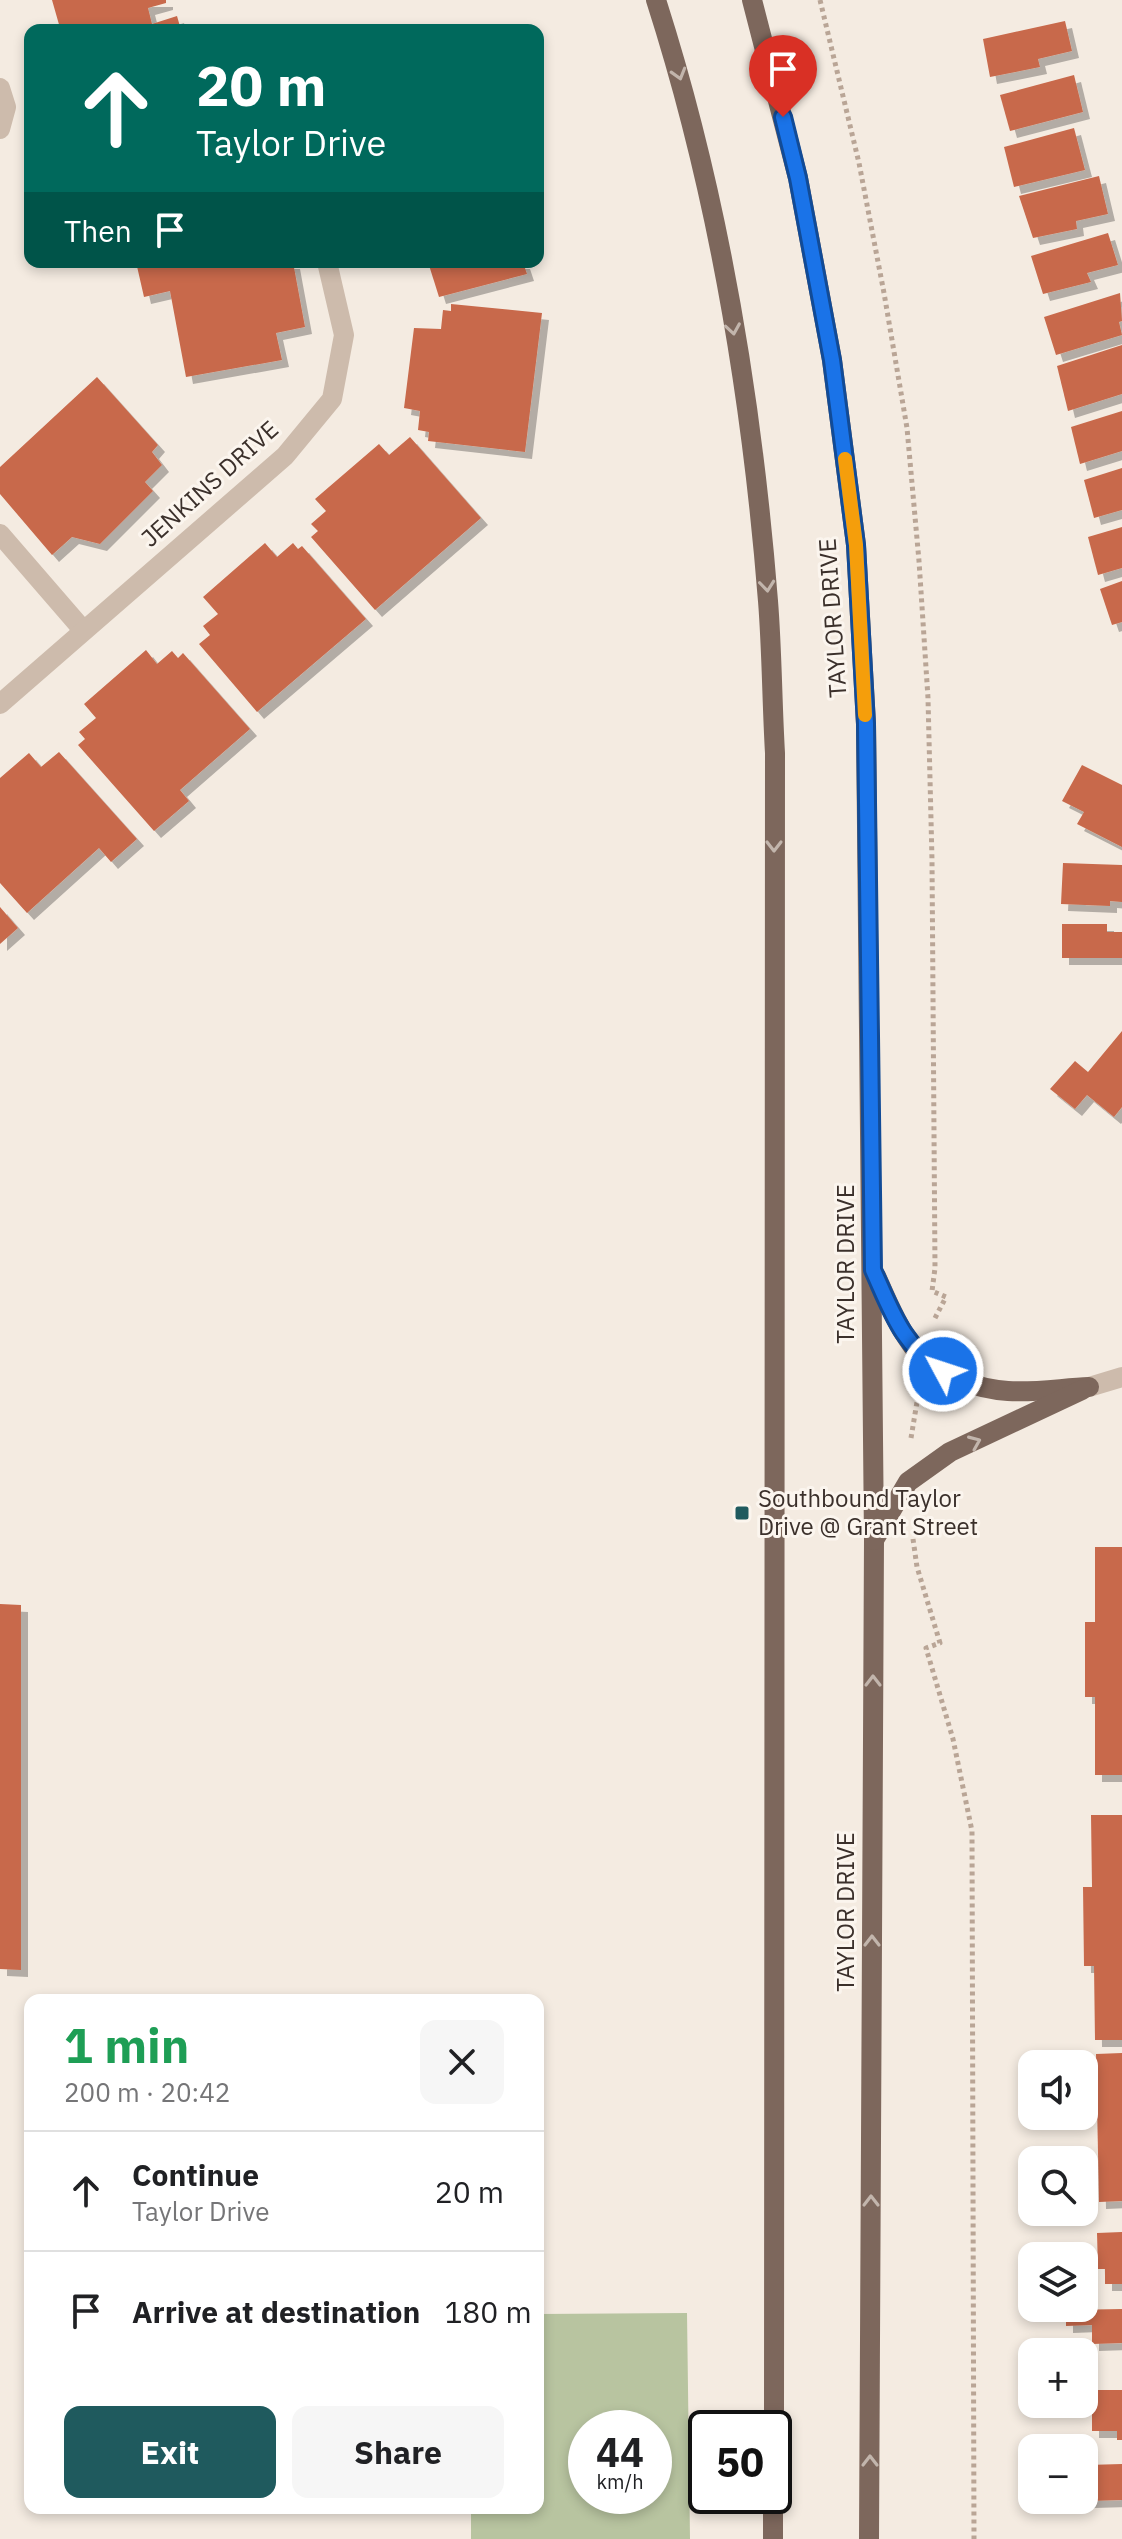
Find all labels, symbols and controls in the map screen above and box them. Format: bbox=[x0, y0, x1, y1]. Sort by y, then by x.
pin bbox=[749, 35, 817, 117]
icon: arrive bbox=[761, 47, 805, 91]
text: 20 m bbox=[196, 49, 326, 121]
icon: ahead bbox=[64, 56, 168, 160]
one-way arrow bbox=[670, 67, 686, 81]
text: Taylor Drive bbox=[196, 119, 386, 166]
icon: arrive bbox=[148, 208, 192, 252]
text: Then bbox=[64, 211, 132, 250]
one-way arrow bbox=[723, 322, 740, 336]
street label: JENKINS DRIVE bbox=[134, 413, 285, 553]
street label: TAYLOR DRIVE bbox=[810, 537, 854, 699]
one-way arrow bbox=[758, 580, 775, 593]
one-way arrow bbox=[765, 840, 783, 853]
street label: TAYLOR DRIVE bbox=[829, 1184, 861, 1344]
position arrow bbox=[901, 1329, 985, 1413]
one-way arrow bbox=[967, 1435, 981, 1451]
place label: Southbound Taylor Drive @ Grant Street bbox=[758, 1482, 978, 1542]
marker: Southbound Taylor Drive @ Grant Street bbox=[733, 1504, 751, 1522]
one-way arrow bbox=[864, 1674, 882, 1687]
street label: TAYLOR DRIVE bbox=[829, 1832, 861, 1992]
one-way arrow bbox=[863, 1934, 881, 1947]
text: 1 min bbox=[64, 2014, 189, 2076]
button: close bbox=[420, 2020, 504, 2104]
map controls bbox=[1018, 2050, 1098, 2514]
button: sound bbox=[1018, 2050, 1098, 2130]
text: 200 m · 20:42 bbox=[64, 2075, 230, 2109]
button: search bbox=[1018, 2146, 1098, 2226]
text: Continue bbox=[132, 2155, 259, 2194]
icon: ahead bbox=[64, 2169, 108, 2213]
text: 20 m bbox=[435, 2172, 504, 2211]
text: Taylor Drive bbox=[132, 2194, 269, 2228]
one-way arrow bbox=[862, 2194, 880, 2207]
button: layers bbox=[1018, 2242, 1098, 2322]
icon: arrive bbox=[64, 2289, 108, 2333]
text: Arrive at destination bbox=[132, 2292, 420, 2331]
text: 180 m bbox=[444, 2292, 532, 2331]
button: + bbox=[1018, 2338, 1098, 2418]
button: Exit bbox=[64, 2406, 276, 2498]
button: Share bbox=[292, 2406, 504, 2498]
speed limit sign: 50 bbox=[688, 2410, 792, 2514]
text: 44 bbox=[596, 2426, 644, 2478]
button: − bbox=[1018, 2434, 1098, 2514]
one-way arrow bbox=[861, 2454, 879, 2467]
text: km/h bbox=[596, 2468, 644, 2495]

